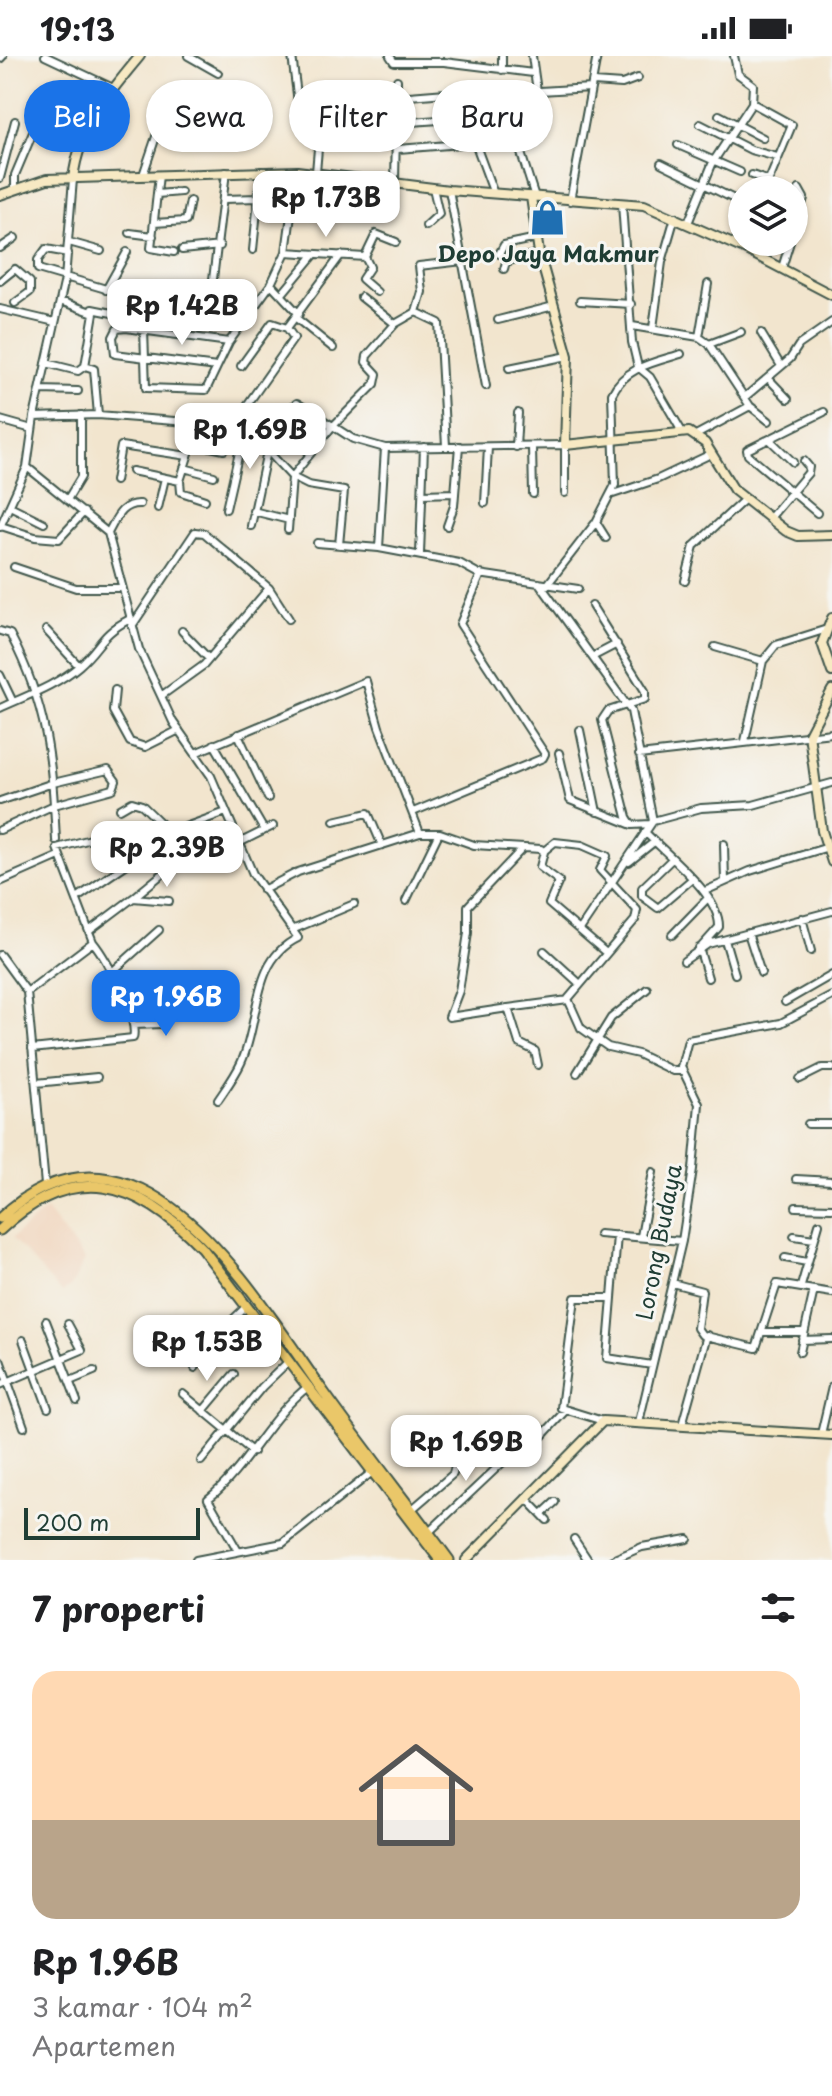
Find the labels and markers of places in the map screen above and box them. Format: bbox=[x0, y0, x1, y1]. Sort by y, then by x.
pin: Rp 1.73B bbox=[243, 171, 409, 239]
shop icon: Depo Jaya Makmur bbox=[529, 199, 567, 237]
place label: Depo Jaya Makmur bbox=[437, 236, 659, 269]
pin: Rp 1.42B bbox=[99, 279, 265, 347]
pin: Rp 1.69B bbox=[167, 403, 333, 471]
pin: Rp 2.39B bbox=[84, 821, 250, 889]
pin: Rp 1.96B bbox=[83, 970, 249, 1038]
pin: Rp 1.53B bbox=[124, 1315, 290, 1383]
pin: Rp 1.69B bbox=[383, 1415, 549, 1483]

